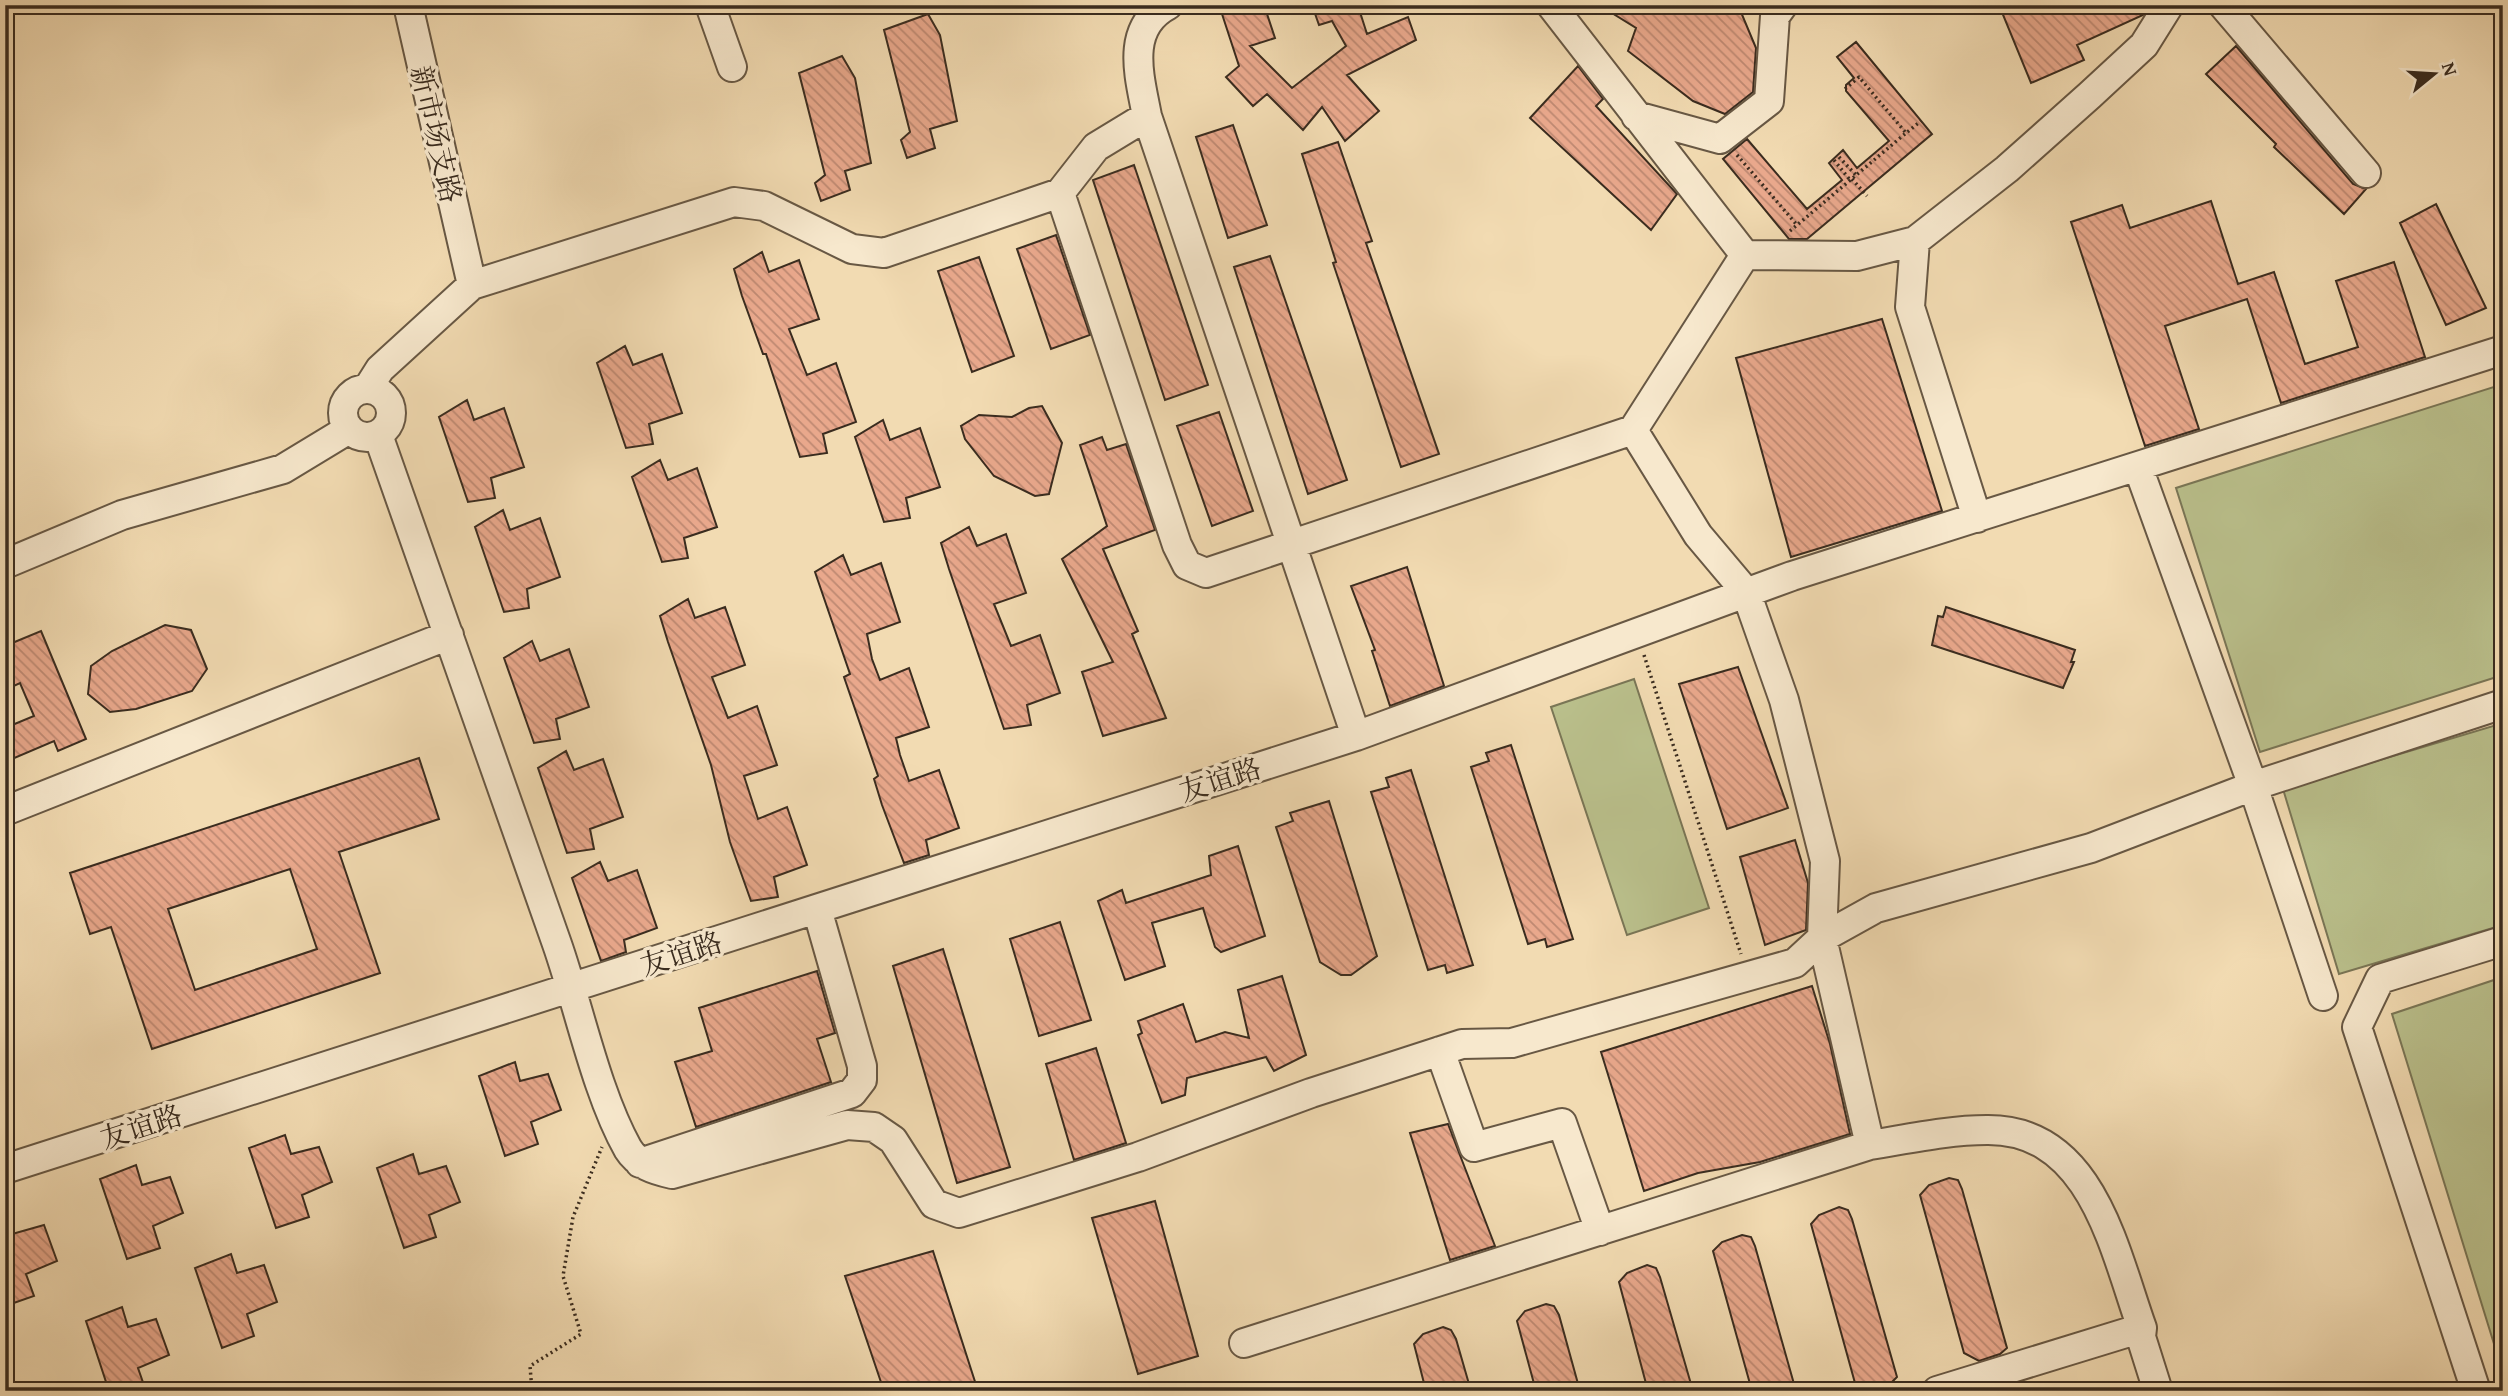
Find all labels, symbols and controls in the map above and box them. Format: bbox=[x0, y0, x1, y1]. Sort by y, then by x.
north arrow bbox=[2400, 38, 2470, 108]
text: N bbox=[2435, 58, 2466, 79]
street label: 新市场支路 bbox=[401, 61, 473, 207]
street label: 友谊路 bbox=[1174, 747, 1266, 811]
street label: 友谊路 bbox=[635, 921, 727, 985]
street label: 友谊路 bbox=[95, 1094, 187, 1158]

